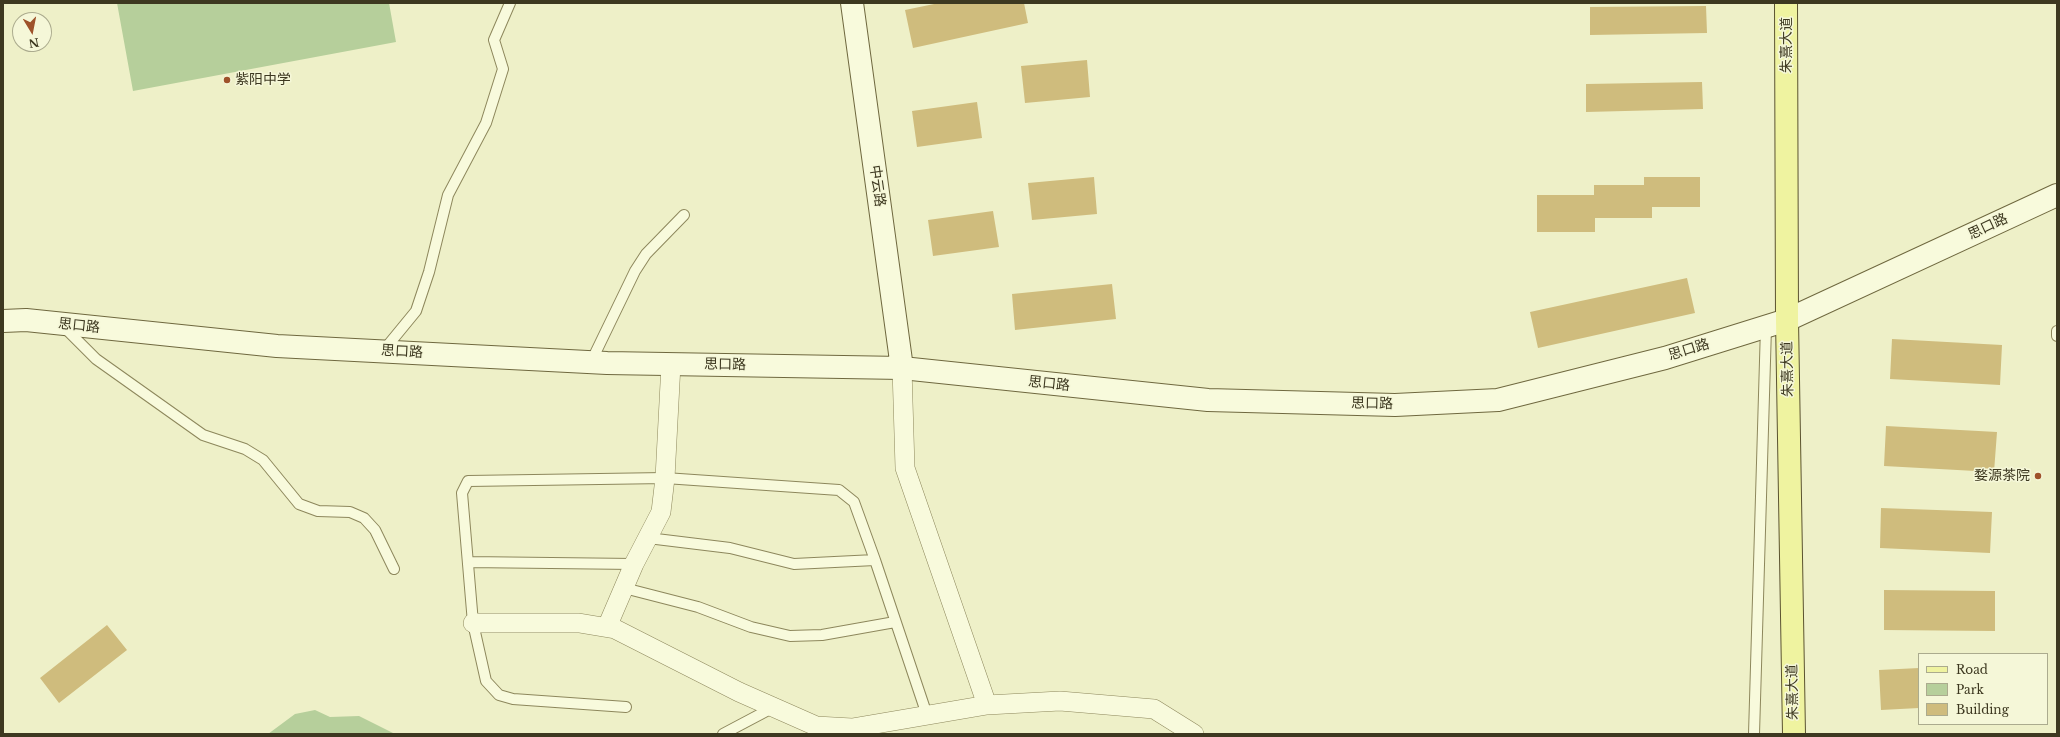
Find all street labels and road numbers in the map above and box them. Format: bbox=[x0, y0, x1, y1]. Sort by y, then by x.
street label: 朱熹大道 bbox=[1779, 17, 1795, 73]
street label: 中云路 bbox=[866, 164, 888, 208]
street label: 思口路 bbox=[1965, 211, 2011, 243]
street label: 思口路 bbox=[57, 315, 101, 337]
street label: 思口路 bbox=[1666, 336, 1712, 364]
street label: 朱熹大道 bbox=[1779, 341, 1797, 397]
street label: 思口路 bbox=[381, 343, 423, 361]
street label: 思口路 bbox=[704, 356, 746, 374]
street label: 思口路 bbox=[1027, 373, 1071, 395]
street label: 思口路 bbox=[1351, 395, 1393, 413]
street label: 朱熹大道 bbox=[1784, 664, 1802, 720]

